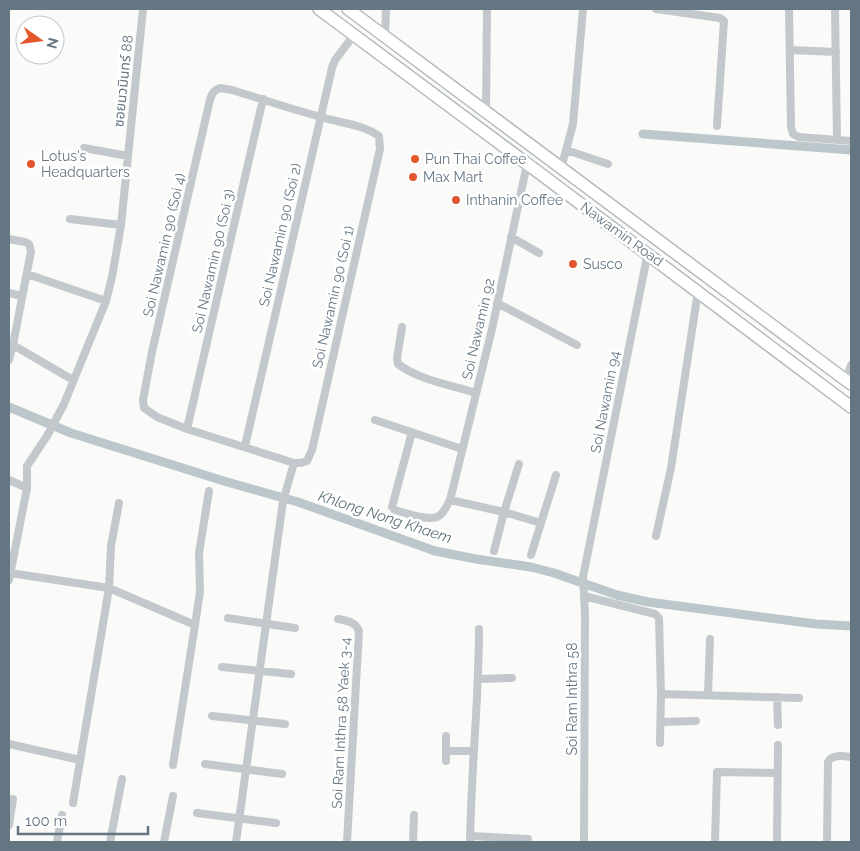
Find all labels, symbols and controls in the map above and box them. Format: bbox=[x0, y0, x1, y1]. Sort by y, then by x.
north arrow bbox=[15, 15, 65, 65]
street label: ซอยนวมินทร์ 88 bbox=[110, 34, 136, 128]
text: N bbox=[44, 36, 62, 50]
place label: Lotus's Headquarters bbox=[41, 148, 130, 180]
place label: Pun Thai Coffee bbox=[425, 151, 526, 167]
marker: Pun Thai Coffee bbox=[409, 153, 421, 165]
marker: Lotus's Headquarters bbox=[25, 158, 37, 170]
street label: Soi Nawamin 90 (Soi 2) bbox=[256, 162, 304, 308]
place label: Max Mart bbox=[423, 169, 483, 185]
street label: Soi Nawamin 90 (Soi 4) bbox=[140, 171, 188, 318]
marker: Max Mart bbox=[407, 171, 419, 183]
street label: Soi Nawamin 90 (Soi 3) bbox=[189, 187, 237, 334]
place label: Inthanin Coffee bbox=[466, 192, 563, 208]
marker: Inthanin Coffee bbox=[450, 194, 462, 206]
street label: Nawamin Road bbox=[578, 199, 666, 269]
street label: Soi Nawamin 90 (Soi 1) bbox=[309, 224, 357, 370]
place label: Susco bbox=[583, 256, 623, 272]
marker: Susco bbox=[567, 258, 579, 270]
street label: Soi Nawamin 92 bbox=[459, 277, 497, 381]
street label: Soi Nawamin 94 bbox=[587, 349, 623, 455]
water label: Khlong Nong Khaem bbox=[316, 487, 454, 547]
street label: Soi Ram Inthra 58 Yaek 3-4 bbox=[329, 637, 354, 809]
street label: Soi Ram Inthra 58 bbox=[564, 643, 580, 755]
scale bar bbox=[18, 804, 148, 836]
text: 100 m bbox=[25, 812, 67, 830]

